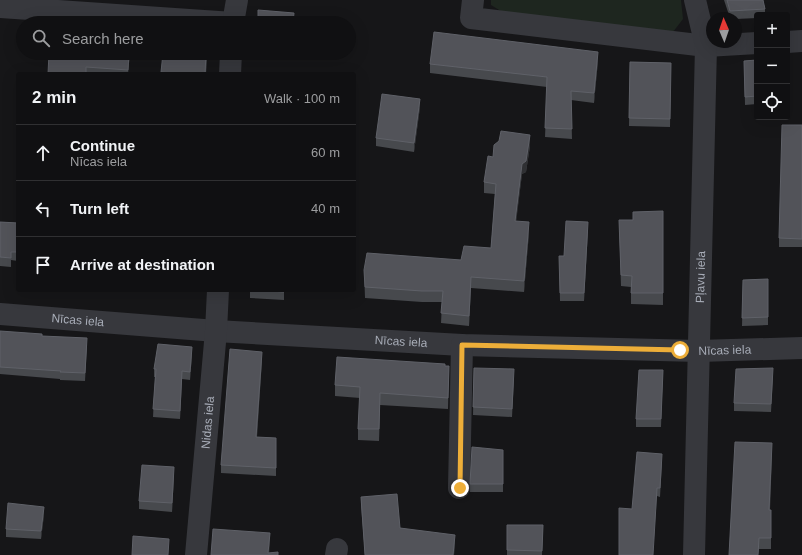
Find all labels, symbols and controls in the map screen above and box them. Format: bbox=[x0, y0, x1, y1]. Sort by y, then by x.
north arrow bbox=[706, 12, 742, 48]
map controls bbox=[754, 12, 790, 120]
button: + bbox=[754, 12, 790, 48]
search box bbox=[16, 16, 356, 60]
icon: search bbox=[30, 27, 52, 49]
text: Search here bbox=[62, 30, 144, 47]
button: − bbox=[754, 48, 790, 84]
button: locate bbox=[754, 84, 790, 120]
text: 2 min bbox=[32, 88, 76, 107]
text: Walk · 100 m bbox=[264, 91, 340, 106]
text: Continue bbox=[70, 137, 135, 154]
icon: ahead bbox=[32, 142, 54, 164]
text: 60 m bbox=[311, 145, 340, 160]
text: Nīcas iela bbox=[70, 154, 127, 169]
icon: left bbox=[32, 198, 54, 220]
text: Turn left bbox=[70, 200, 129, 217]
text: 40 m bbox=[311, 201, 340, 216]
street label: Pļavu iela bbox=[693, 251, 708, 303]
icon: arrive bbox=[32, 254, 54, 276]
text: Arrive at destination bbox=[70, 256, 215, 273]
street label: Nīcas iela bbox=[51, 311, 105, 329]
street label: Nīcas iela bbox=[374, 333, 428, 350]
route start bbox=[671, 341, 689, 359]
street label: Nīcas iela bbox=[698, 342, 752, 358]
street label: Nidas iela bbox=[199, 395, 217, 449]
route end bbox=[451, 479, 469, 497]

